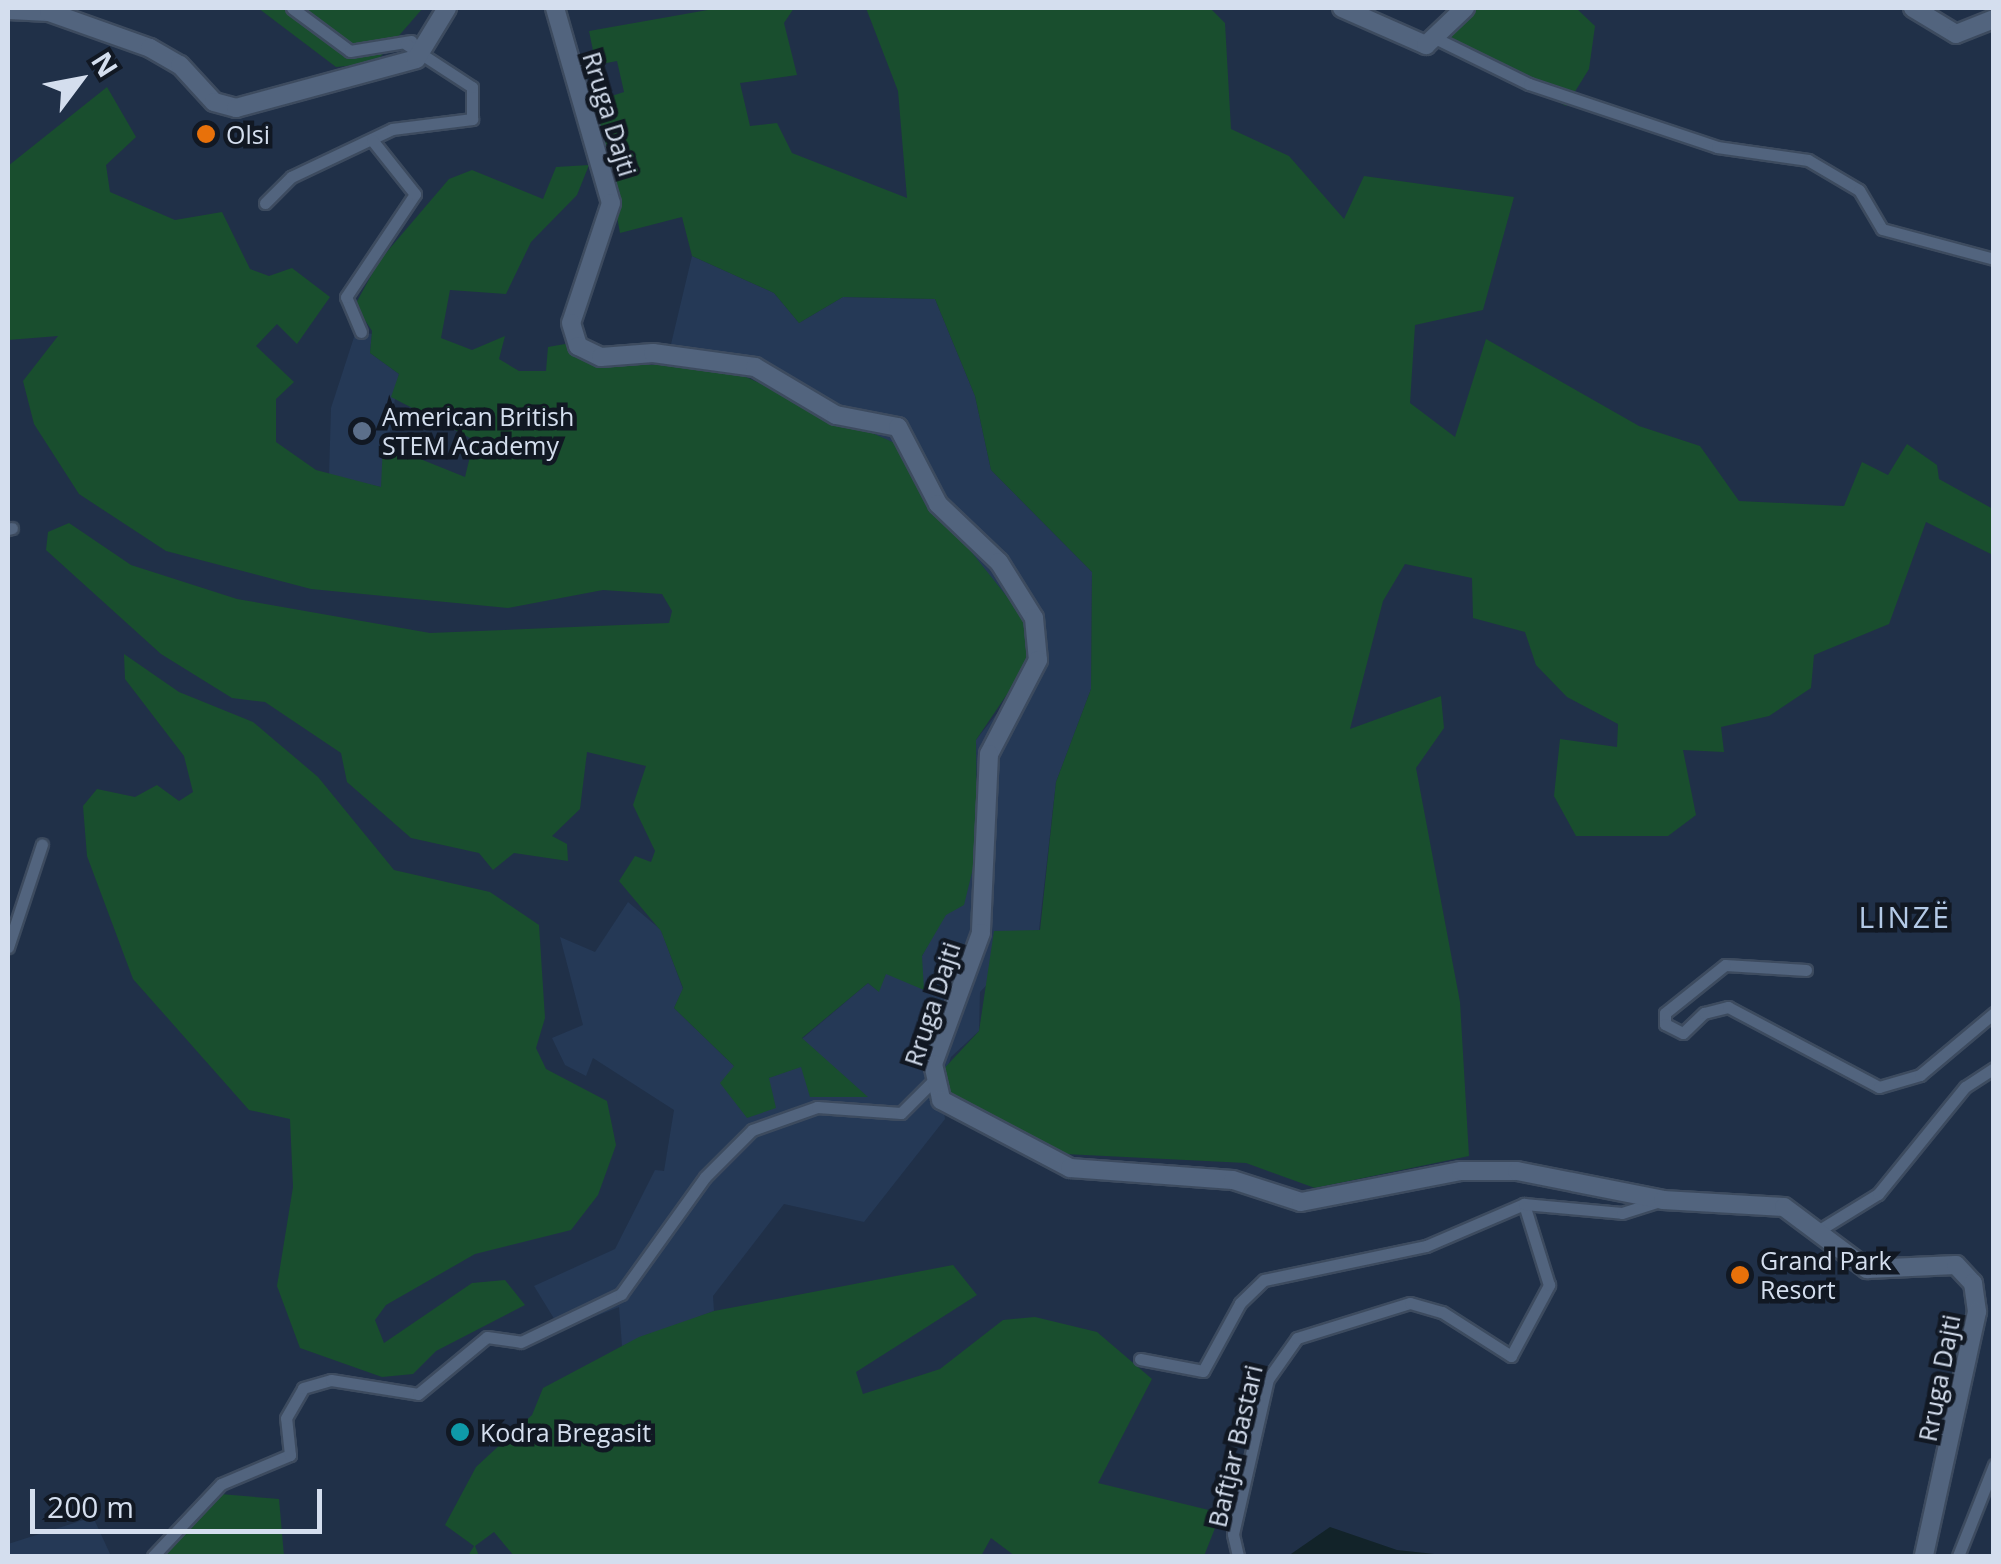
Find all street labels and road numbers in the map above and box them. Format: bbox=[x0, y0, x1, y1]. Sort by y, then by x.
street label: Rruga Dajti bbox=[577, 48, 643, 180]
street label: Rruga Dajti bbox=[898, 938, 966, 1070]
street label: Rruga Dajti bbox=[1912, 1312, 1966, 1444]
street label: Baftjar Bastari bbox=[1202, 1362, 1268, 1530]

